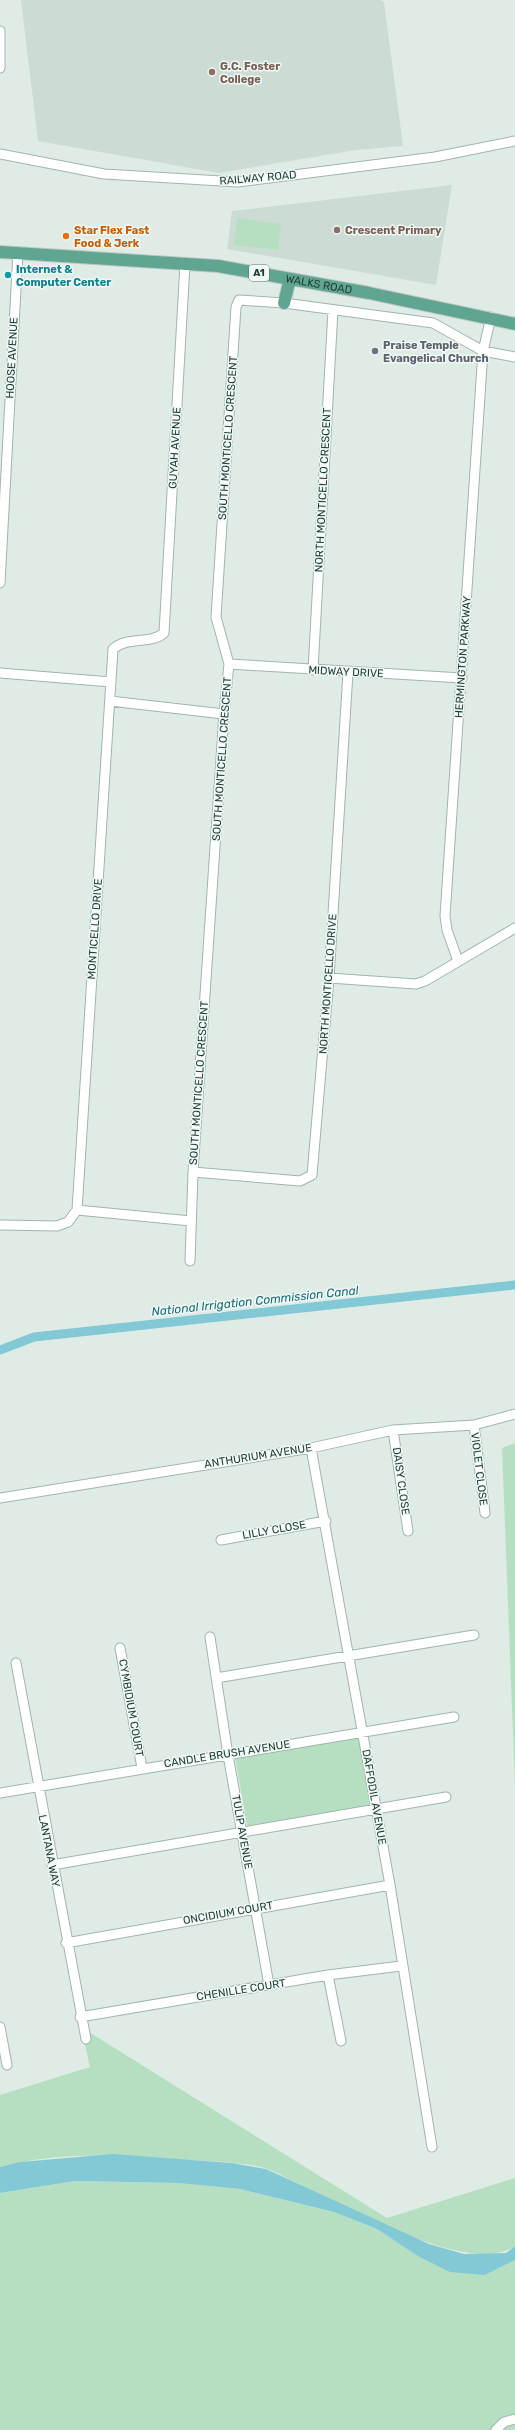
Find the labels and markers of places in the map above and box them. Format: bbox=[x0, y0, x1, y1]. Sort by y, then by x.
place label: G.C. Foster College bbox=[220, 60, 280, 86]
marker: G.C. Foster College bbox=[207, 67, 217, 77]
place label: Star Flex Fast Food & Jerk bbox=[74, 224, 149, 250]
place label: Crescent Primary bbox=[345, 224, 442, 237]
marker: Crescent Primary bbox=[332, 225, 342, 235]
marker: Star Flex Fast Food & Jerk bbox=[61, 231, 71, 241]
place label: Internet & Computer Center bbox=[16, 263, 111, 289]
marker: Internet & Computer Center bbox=[3, 270, 13, 280]
place label: Praise Temple Evangelical Church bbox=[383, 339, 489, 365]
marker: Praise Temple Evangelical Church bbox=[370, 346, 380, 356]

